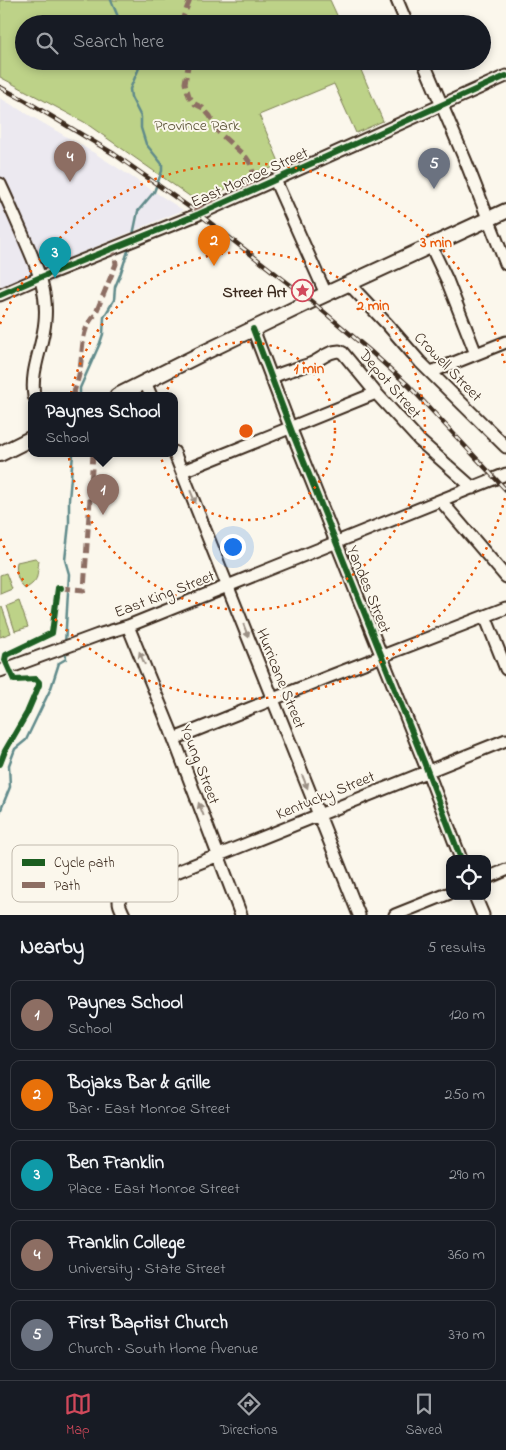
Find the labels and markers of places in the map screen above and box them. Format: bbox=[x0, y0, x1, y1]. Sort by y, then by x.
pin: 4 bbox=[54, 141, 86, 182]
pin: 5 bbox=[418, 148, 450, 189]
pin: 2 bbox=[198, 225, 230, 266]
pin: 3 bbox=[39, 237, 71, 278]
place icon: Street Art bbox=[291, 279, 315, 303]
place label: Street Art bbox=[222, 281, 288, 305]
centre of rings bbox=[237, 422, 255, 440]
pin: 1 bbox=[87, 474, 119, 515]

